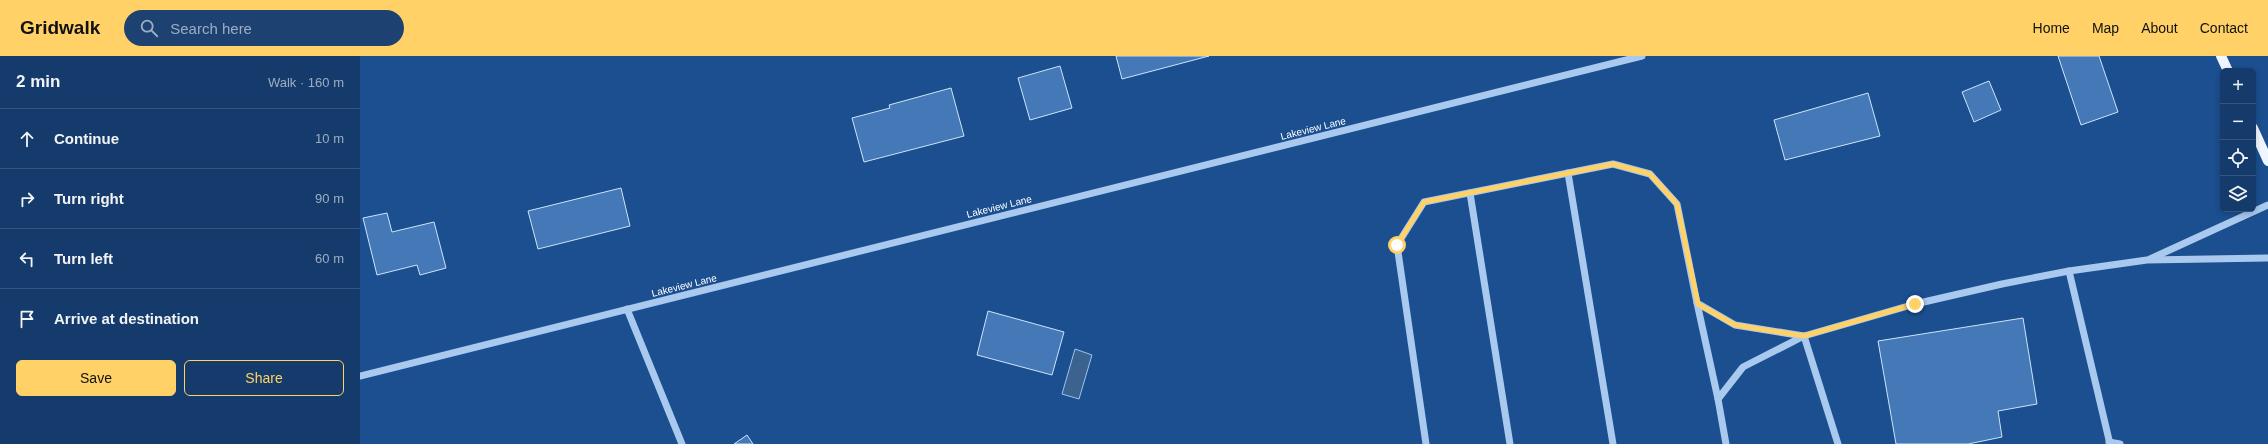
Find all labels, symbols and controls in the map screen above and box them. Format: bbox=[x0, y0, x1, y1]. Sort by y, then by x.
search box bbox=[124, 10, 404, 46]
text: Gridwalk bbox=[20, 17, 100, 38]
icon: search bbox=[138, 17, 160, 39]
text: Search here bbox=[170, 20, 252, 37]
text: Home bbox=[2033, 20, 2070, 36]
text: Map bbox=[2092, 20, 2119, 36]
text: About bbox=[2141, 20, 2178, 36]
text: Contact bbox=[2200, 20, 2248, 36]
map controls bbox=[2220, 68, 2256, 212]
button: + bbox=[2220, 68, 2256, 104]
text: 2 min bbox=[16, 72, 60, 91]
text: Walk · 160 m bbox=[268, 75, 344, 90]
button: − bbox=[2220, 104, 2256, 140]
street label: Lakeview Lane bbox=[1279, 115, 1347, 142]
icon: ahead bbox=[16, 128, 38, 150]
text: Continue bbox=[54, 130, 119, 147]
text: 10 m bbox=[315, 131, 344, 146]
button: locate bbox=[2220, 140, 2256, 176]
button: layers bbox=[2220, 176, 2256, 212]
icon: right bbox=[16, 188, 38, 210]
text: Turn right bbox=[54, 190, 124, 207]
text: 90 m bbox=[315, 191, 344, 206]
street label: Lakeview Lane bbox=[965, 193, 1033, 220]
route start bbox=[1388, 236, 1406, 254]
icon: left bbox=[16, 248, 38, 270]
text: Turn left bbox=[54, 250, 113, 267]
text: 60 m bbox=[315, 251, 344, 266]
street label: Lakeview Lane bbox=[650, 272, 718, 299]
route end bbox=[1906, 295, 1924, 313]
icon: arrive bbox=[16, 308, 38, 330]
text: Arrive at destination bbox=[54, 310, 199, 327]
button: Save bbox=[16, 360, 176, 396]
button: Share bbox=[184, 360, 344, 396]

